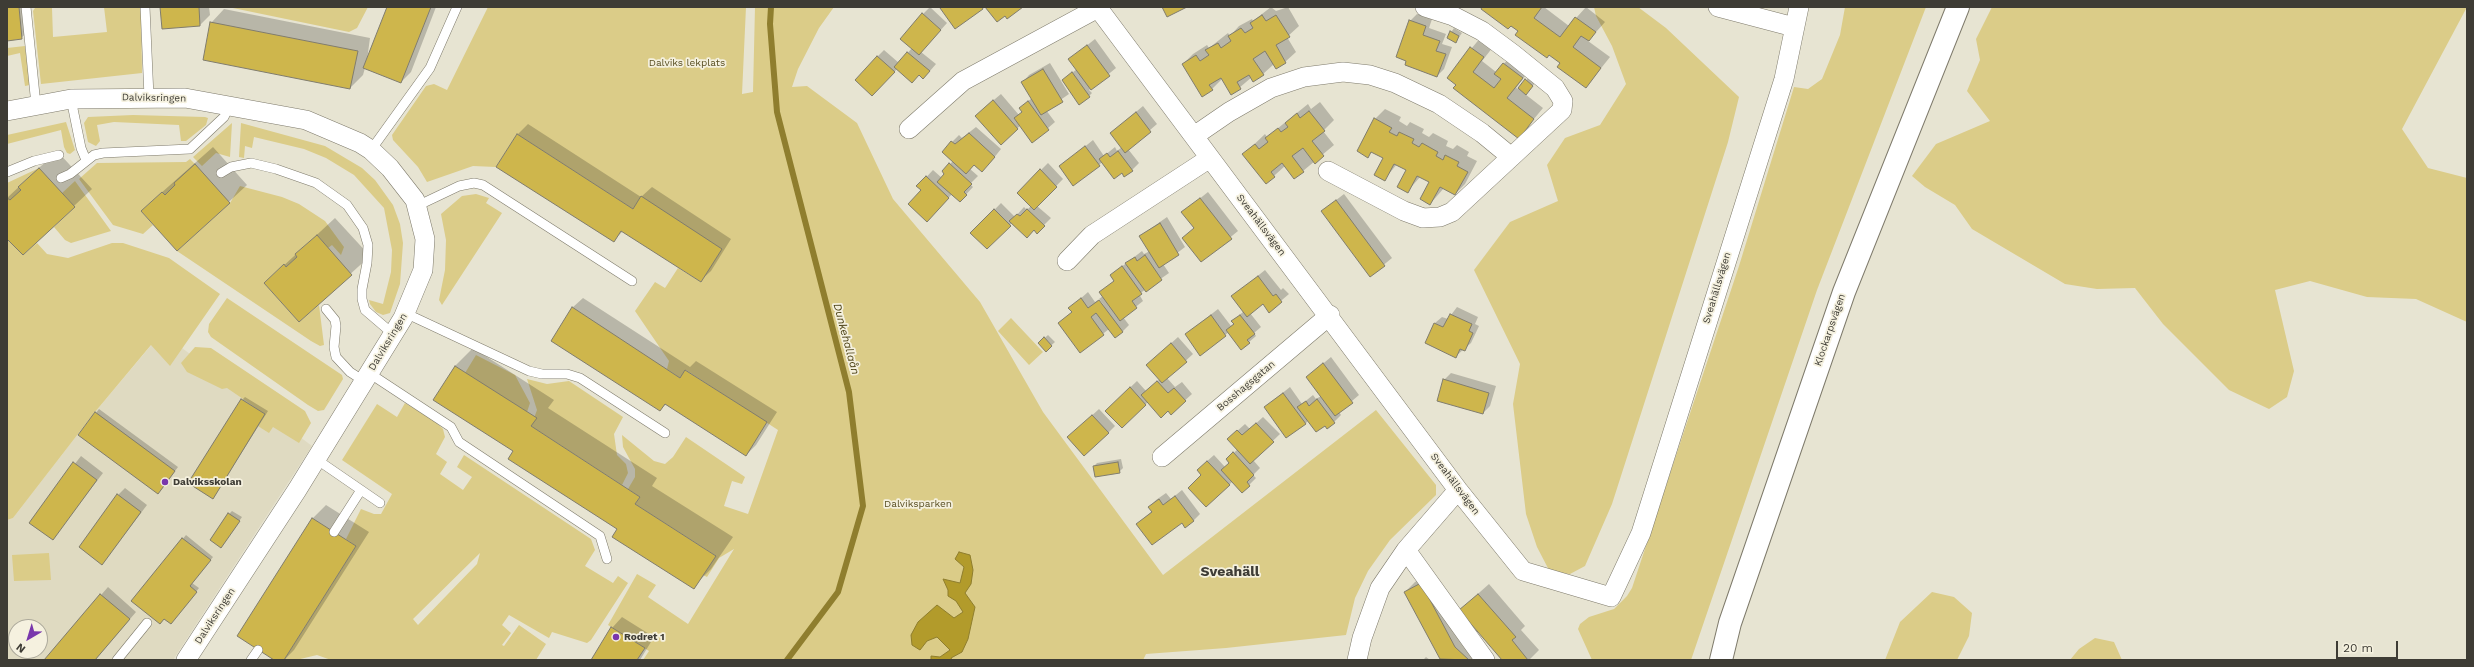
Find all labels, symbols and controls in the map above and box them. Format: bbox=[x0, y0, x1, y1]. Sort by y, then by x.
park label: Dalviks lekplats bbox=[649, 57, 725, 69]
street label: Dalviksringen bbox=[122, 91, 186, 105]
street label: Sveahällsvägen bbox=[1234, 192, 1288, 258]
street label: Sveahällsvägen bbox=[1700, 251, 1734, 325]
street label: Klockarpsvägen bbox=[1812, 292, 1848, 368]
water label: Dunkehallaån bbox=[830, 302, 862, 376]
street label: Dalviksringen bbox=[366, 311, 410, 373]
street label: Bosshagsgatan bbox=[1214, 358, 1278, 414]
street label: Sveahällsvägen bbox=[1428, 451, 1482, 517]
place label: Dalviksskolan bbox=[173, 476, 242, 488]
marker: Dalviksskolan bbox=[160, 477, 170, 487]
park label: Dalviksparken bbox=[884, 498, 952, 510]
district label: Sveahäll bbox=[1201, 564, 1259, 580]
street label: Dalviksringen bbox=[192, 586, 238, 646]
north arrow bbox=[8, 619, 48, 659]
place label: Rodret 1 bbox=[624, 631, 665, 643]
marker: Rodret 1 bbox=[611, 632, 621, 642]
scale bar bbox=[2338, 633, 2400, 659]
text: N bbox=[14, 640, 28, 656]
text: 20 m bbox=[2343, 641, 2373, 655]

